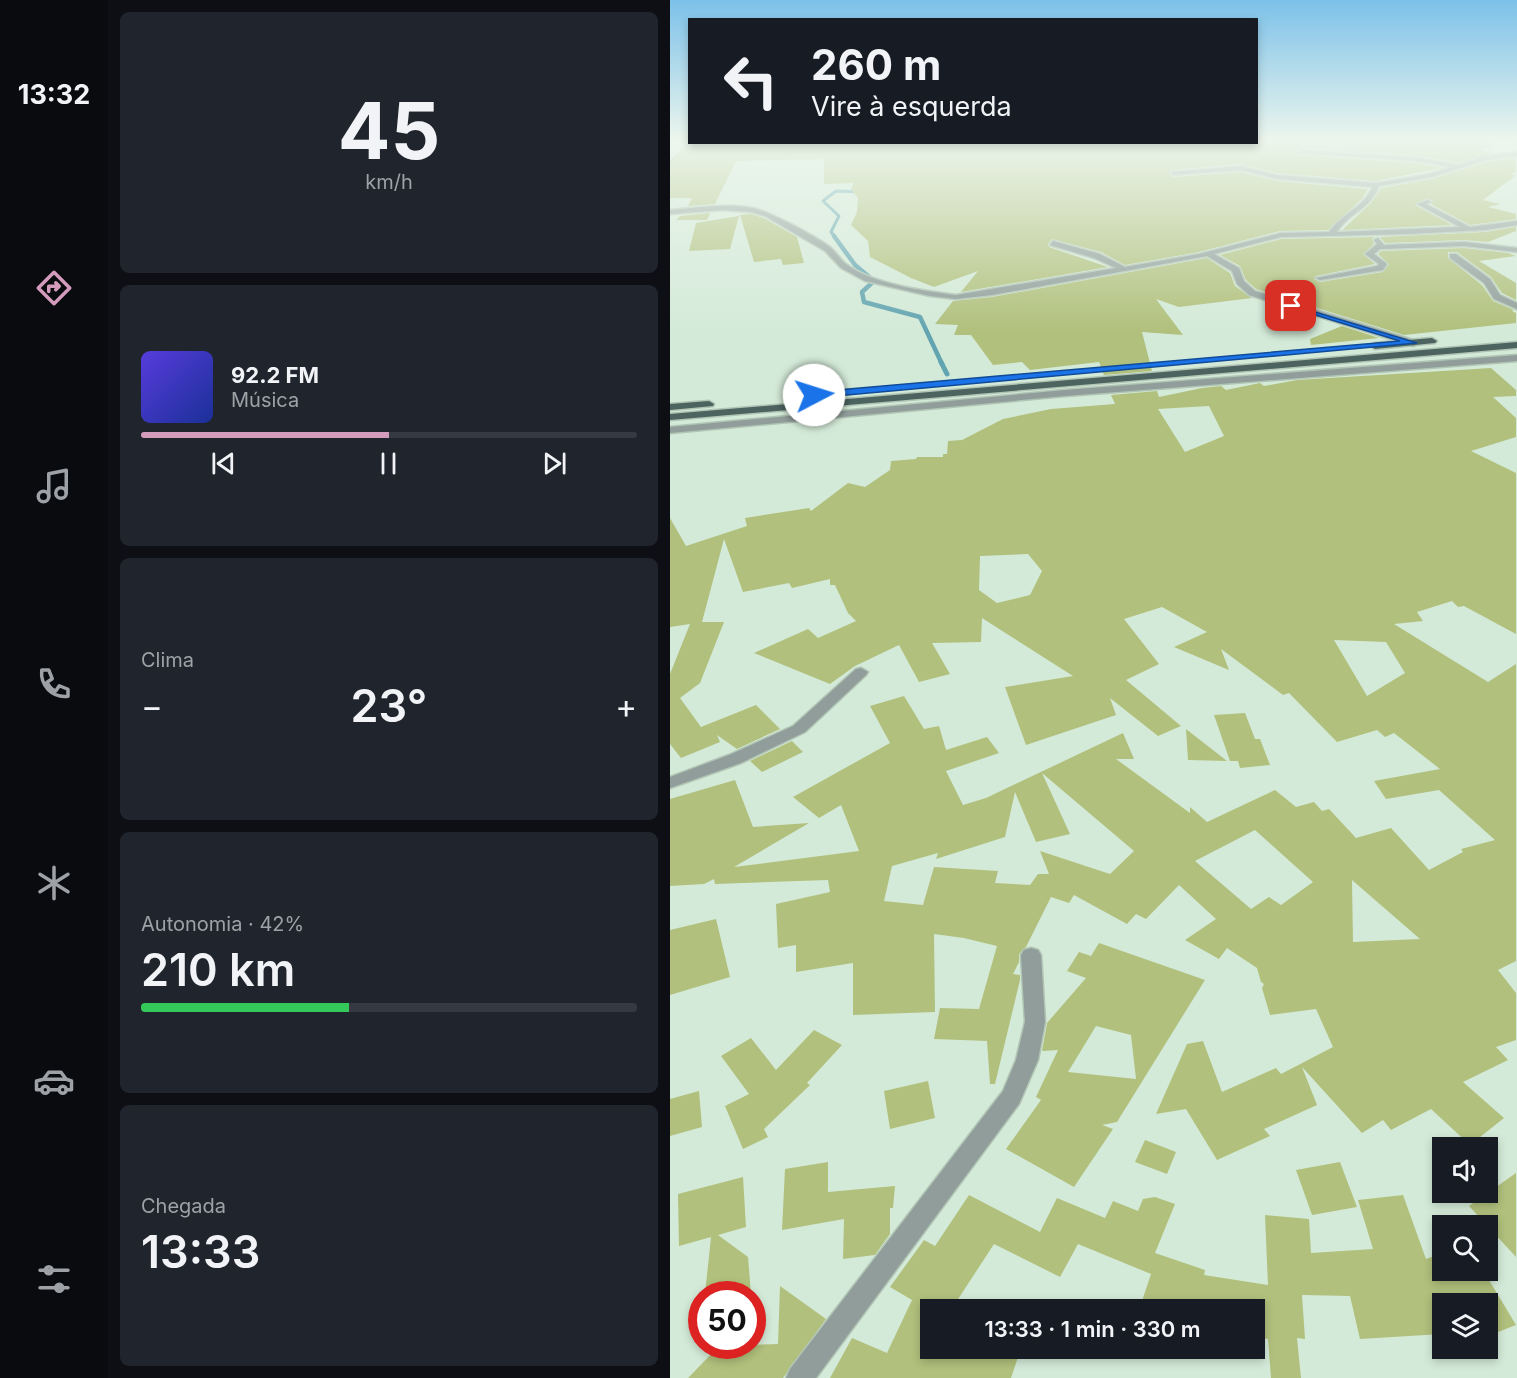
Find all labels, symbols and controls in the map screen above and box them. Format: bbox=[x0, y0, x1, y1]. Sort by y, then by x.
text: 260 m bbox=[811, 39, 941, 90]
icon: left bbox=[712, 42, 790, 120]
text: 13:32 bbox=[18, 78, 90, 111]
text: 45 bbox=[338, 83, 440, 178]
text: Vire à esquerda bbox=[811, 90, 1012, 123]
text: km/h bbox=[365, 170, 413, 194]
icon: directions bbox=[33, 267, 75, 309]
pin bbox=[1265, 280, 1316, 331]
icon: arrive bbox=[1274, 289, 1307, 322]
text: 92.2 FM bbox=[231, 362, 319, 388]
position arrow bbox=[782, 363, 846, 427]
text: Música bbox=[231, 388, 299, 412]
icon: previous bbox=[207, 447, 240, 480]
icon: pause bbox=[372, 447, 405, 480]
icon: next bbox=[538, 447, 571, 480]
icon: music bbox=[33, 465, 75, 507]
text: Clima bbox=[141, 648, 194, 672]
icon: phone bbox=[33, 663, 75, 705]
text: 23° bbox=[351, 678, 427, 733]
text: − bbox=[141, 686, 163, 726]
text: + bbox=[615, 686, 637, 726]
icon: climate bbox=[33, 862, 75, 904]
text: Autonomia · 42% bbox=[141, 912, 304, 936]
text: 210 km bbox=[141, 942, 295, 997]
icon: car bbox=[33, 1060, 75, 1102]
map controls bbox=[1432, 1137, 1498, 1359]
button: sound bbox=[1432, 1137, 1498, 1203]
text: Chegada bbox=[141, 1194, 226, 1218]
button: search bbox=[1432, 1215, 1498, 1281]
text: 13:33 bbox=[141, 1224, 260, 1279]
icon: filters bbox=[33, 1258, 75, 1300]
speed limit sign: 50 bbox=[688, 1281, 766, 1359]
button: layers bbox=[1432, 1293, 1498, 1359]
text: 13:33 · 1 min · 330 m bbox=[984, 1316, 1201, 1342]

